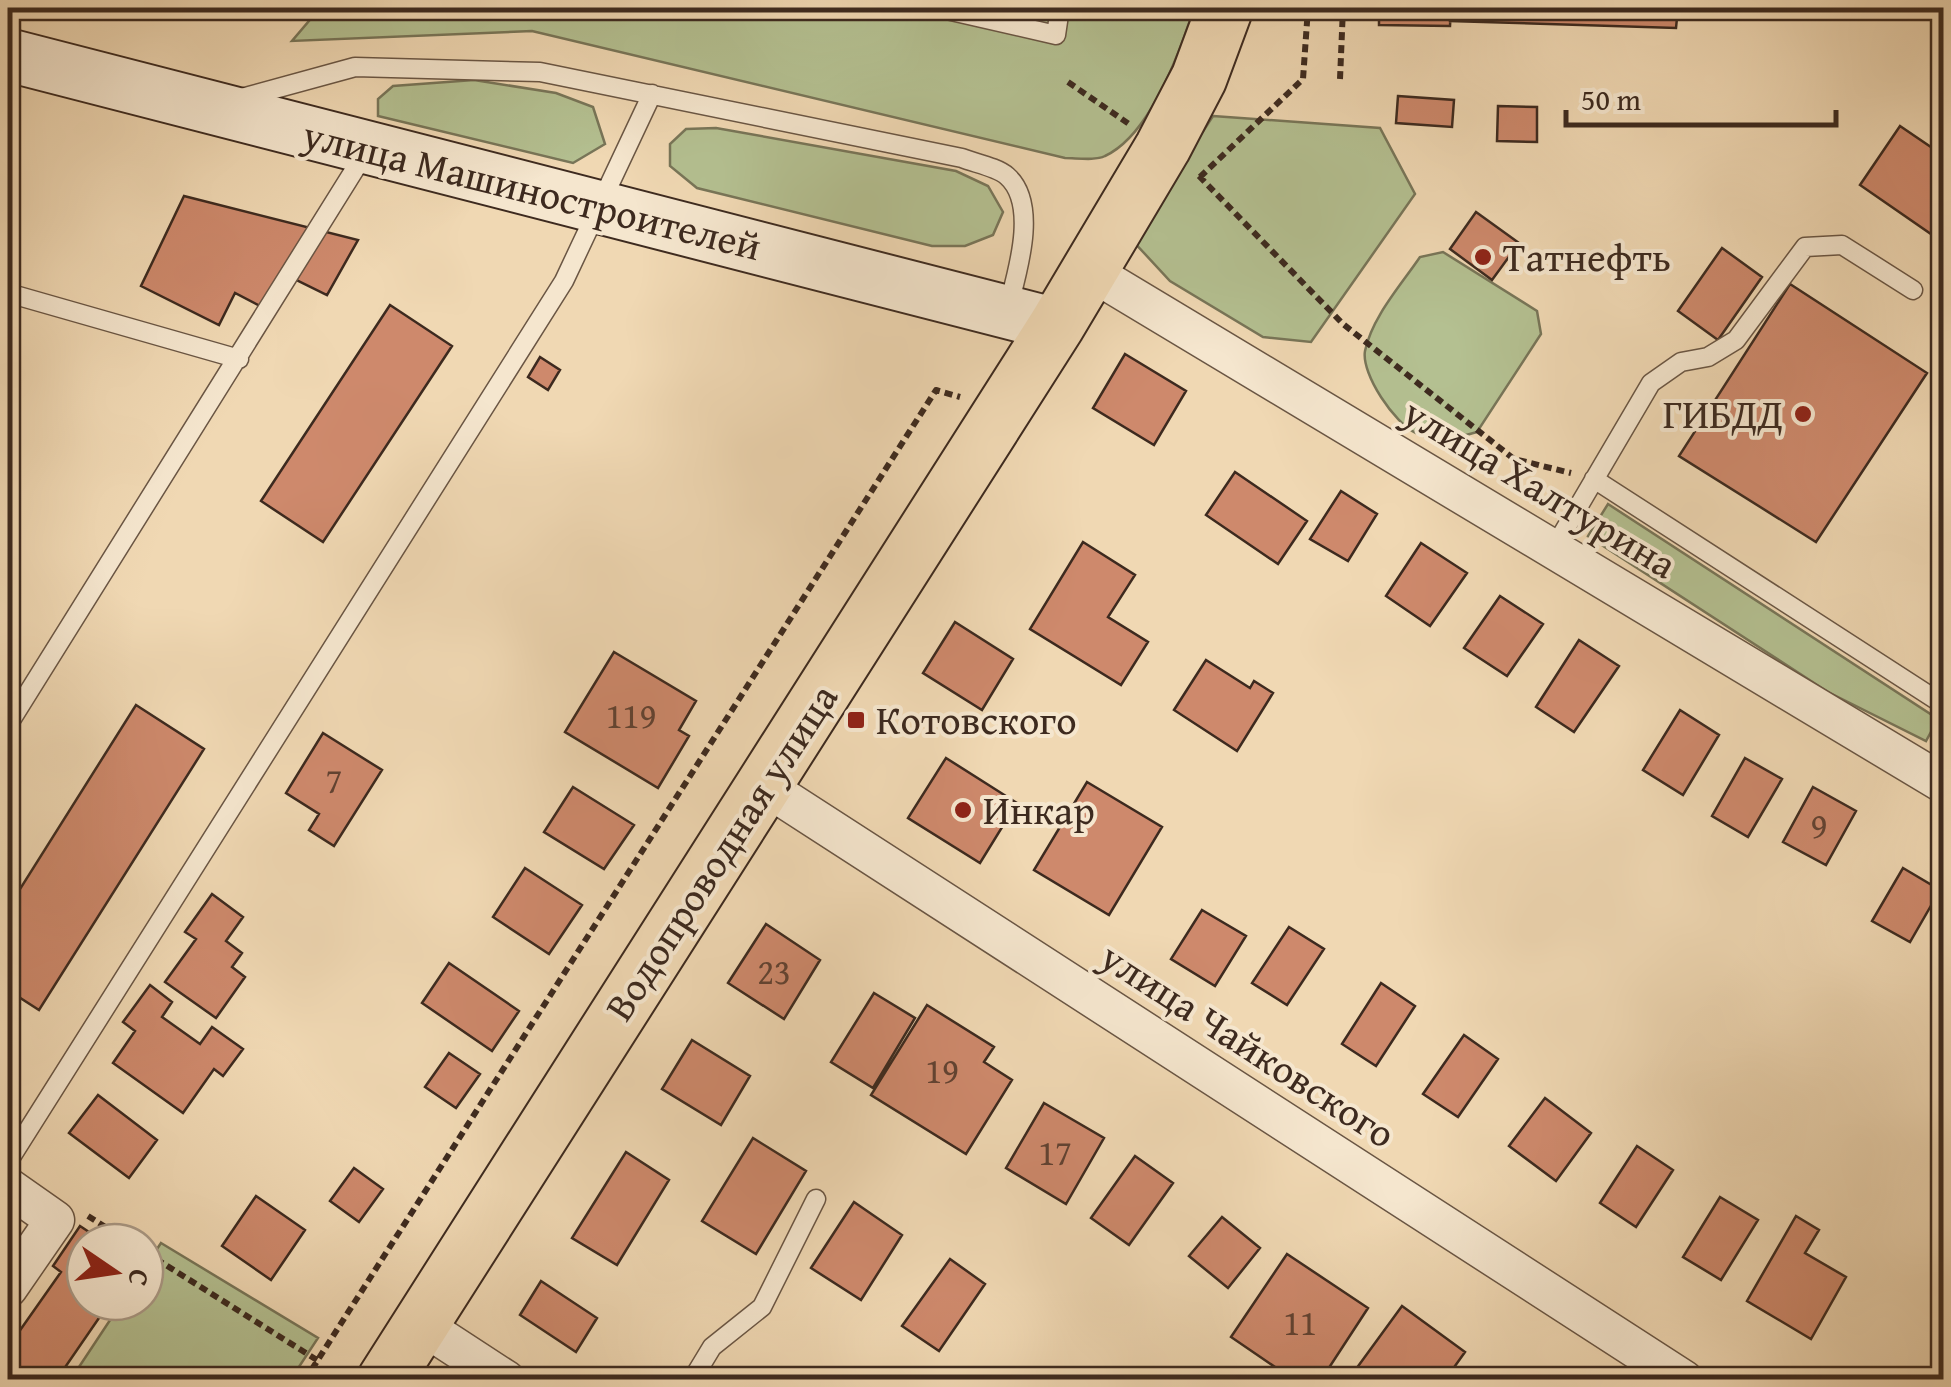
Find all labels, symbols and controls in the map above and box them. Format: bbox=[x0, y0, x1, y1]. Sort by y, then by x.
scale bar bbox=[1566, 65, 1836, 127]
text: 50 m bbox=[1581, 77, 1641, 121]
street label: улица Машиностроителей bbox=[296, 104, 767, 275]
place label: Татнефть bbox=[1503, 227, 1671, 286]
marker: Татнефть bbox=[1472, 246, 1494, 268]
street label: улица Халтурина bbox=[1391, 382, 1688, 593]
place label: ГИБДД bbox=[1663, 384, 1783, 443]
marker: ГИБДД bbox=[1792, 403, 1814, 425]
street label: Водопроводная улица bbox=[589, 672, 852, 1032]
house number: 119 bbox=[606, 690, 656, 741]
place label: Котовского bbox=[876, 690, 1077, 749]
marker: Котовского bbox=[845, 709, 867, 731]
house number: 7 bbox=[326, 755, 342, 806]
place label: Инкар bbox=[983, 780, 1095, 839]
marker: Инкар bbox=[952, 799, 974, 821]
house number: 9 bbox=[1811, 800, 1827, 851]
street label: улица Чайковского bbox=[1088, 926, 1407, 1162]
house number: 23 bbox=[757, 946, 791, 997]
house number: 19 bbox=[925, 1045, 959, 1096]
house number: 17 bbox=[1038, 1127, 1072, 1178]
north arrow bbox=[65, 1222, 165, 1322]
text: С bbox=[118, 1265, 162, 1290]
house number: 11 bbox=[1283, 1297, 1317, 1348]

